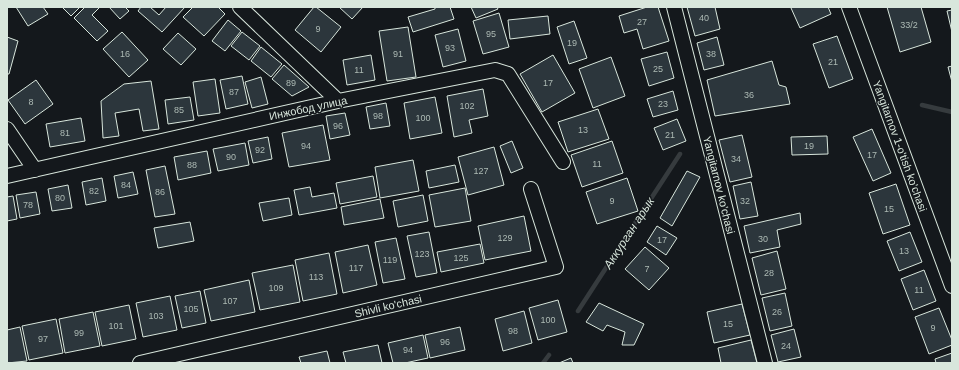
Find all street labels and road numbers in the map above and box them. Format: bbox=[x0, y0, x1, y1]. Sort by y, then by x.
street label: Yangitarnov 1-o'tish ko'chasi bbox=[871, 79, 929, 213]
street label: Инжобод улица bbox=[268, 94, 349, 122]
street label: Yangitarnov ko'chasi bbox=[701, 135, 737, 235]
street label: Shivli ko'chasi bbox=[353, 292, 423, 320]

